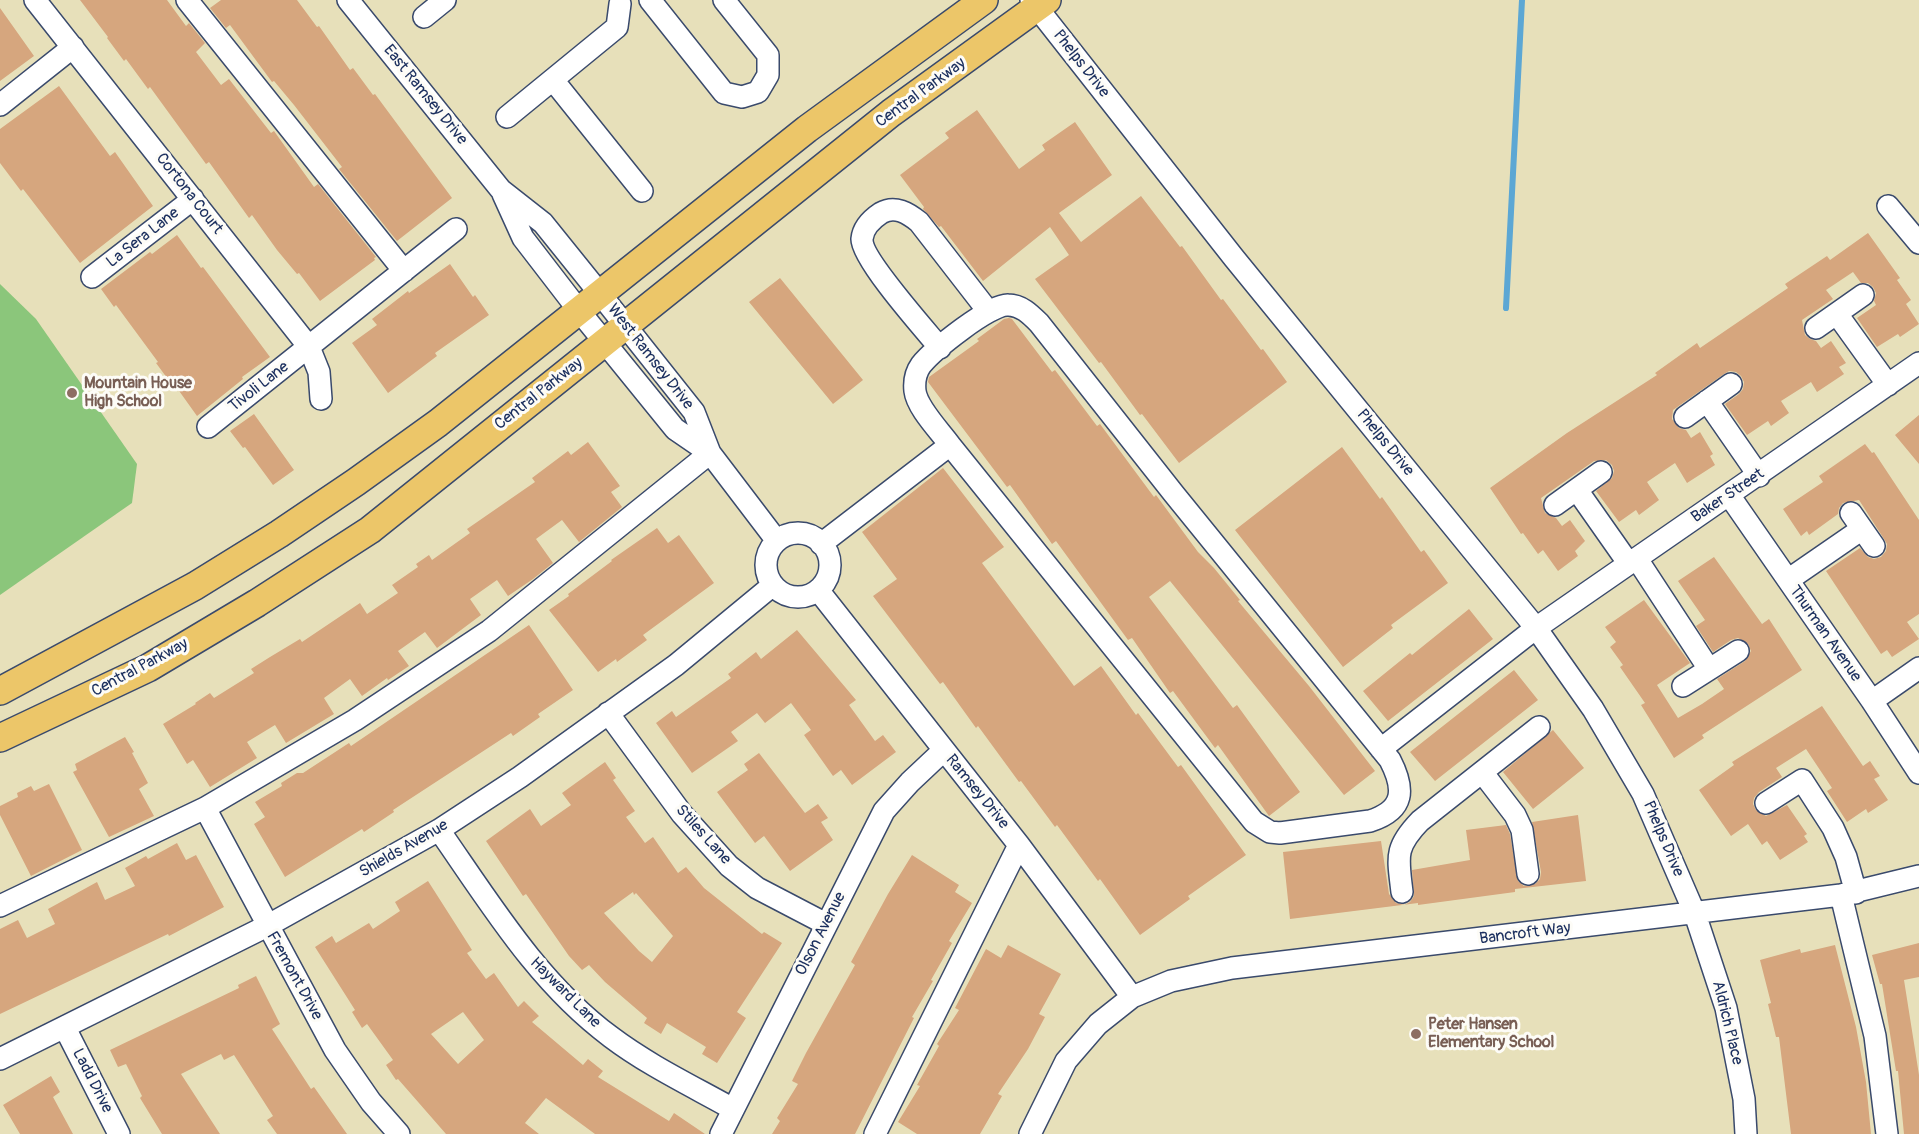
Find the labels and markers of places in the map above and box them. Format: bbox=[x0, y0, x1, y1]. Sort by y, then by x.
place label: Mountain House High School bbox=[84, 374, 192, 412]
marker: Mountain House High School bbox=[65, 386, 79, 400]
place label: Peter Hansen Elementary School bbox=[1428, 1015, 1554, 1053]
marker: Peter Hansen Elementary School bbox=[1409, 1027, 1423, 1041]

